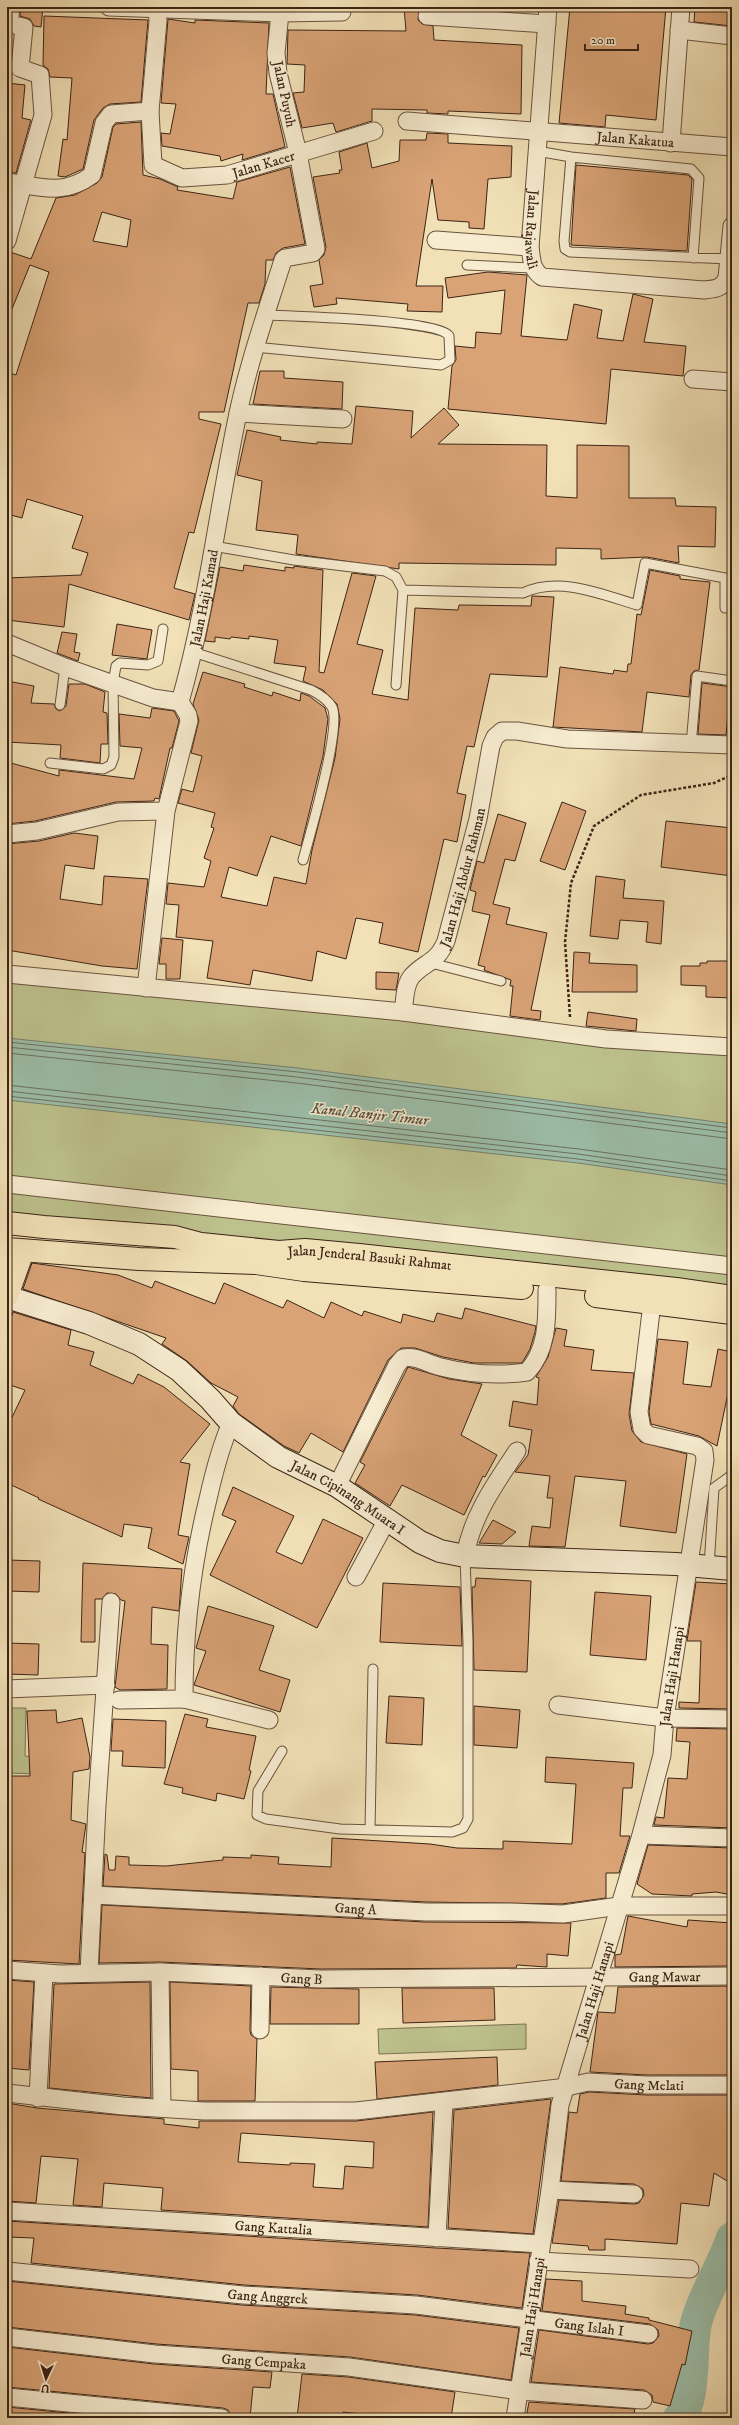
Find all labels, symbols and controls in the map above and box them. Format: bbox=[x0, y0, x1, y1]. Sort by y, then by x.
scale bar bbox=[585, 26, 638, 52]
text: 20 m bbox=[591, 33, 615, 48]
street label: Jalan Puyuh bbox=[268, 57, 300, 130]
street label: Jalan Kakatua bbox=[594, 128, 675, 152]
street label: Jalan Kacer bbox=[228, 147, 298, 184]
street label: Jalan Rajawali bbox=[520, 187, 542, 272]
street label: Jalan Haji Kamad bbox=[186, 548, 223, 651]
street label: Jalan Haji Abdur Rahman bbox=[435, 806, 490, 953]
water label: Kanal Banjir Timur bbox=[309, 1099, 431, 1130]
street label: Jalan Jenderal Basuki Rahmat bbox=[285, 1242, 453, 1275]
street label: Jalan Cipinang Muara I bbox=[285, 1456, 408, 1539]
street label: Jalan Haji Hanapi bbox=[656, 1625, 689, 1729]
street label: Gang A bbox=[334, 1899, 378, 1920]
street label: Jalan Haji Hanapi bbox=[572, 1939, 619, 2044]
street label: Gang Mawar bbox=[629, 1968, 701, 1987]
street label: Gang B bbox=[280, 1969, 323, 1989]
street label: Gang Melati bbox=[614, 2075, 684, 2095]
street label: Gang Kattalia bbox=[234, 2217, 313, 2240]
street label: Jalan Haji Hanapi bbox=[516, 2256, 550, 2361]
street label: Gang Anggrek bbox=[226, 2285, 309, 2309]
street label: Gang Islah I bbox=[553, 2314, 625, 2341]
street label: Gang Cempaka bbox=[221, 2350, 306, 2374]
north arrow bbox=[26, 2359, 66, 2399]
text: U bbox=[40, 2381, 50, 2395]

